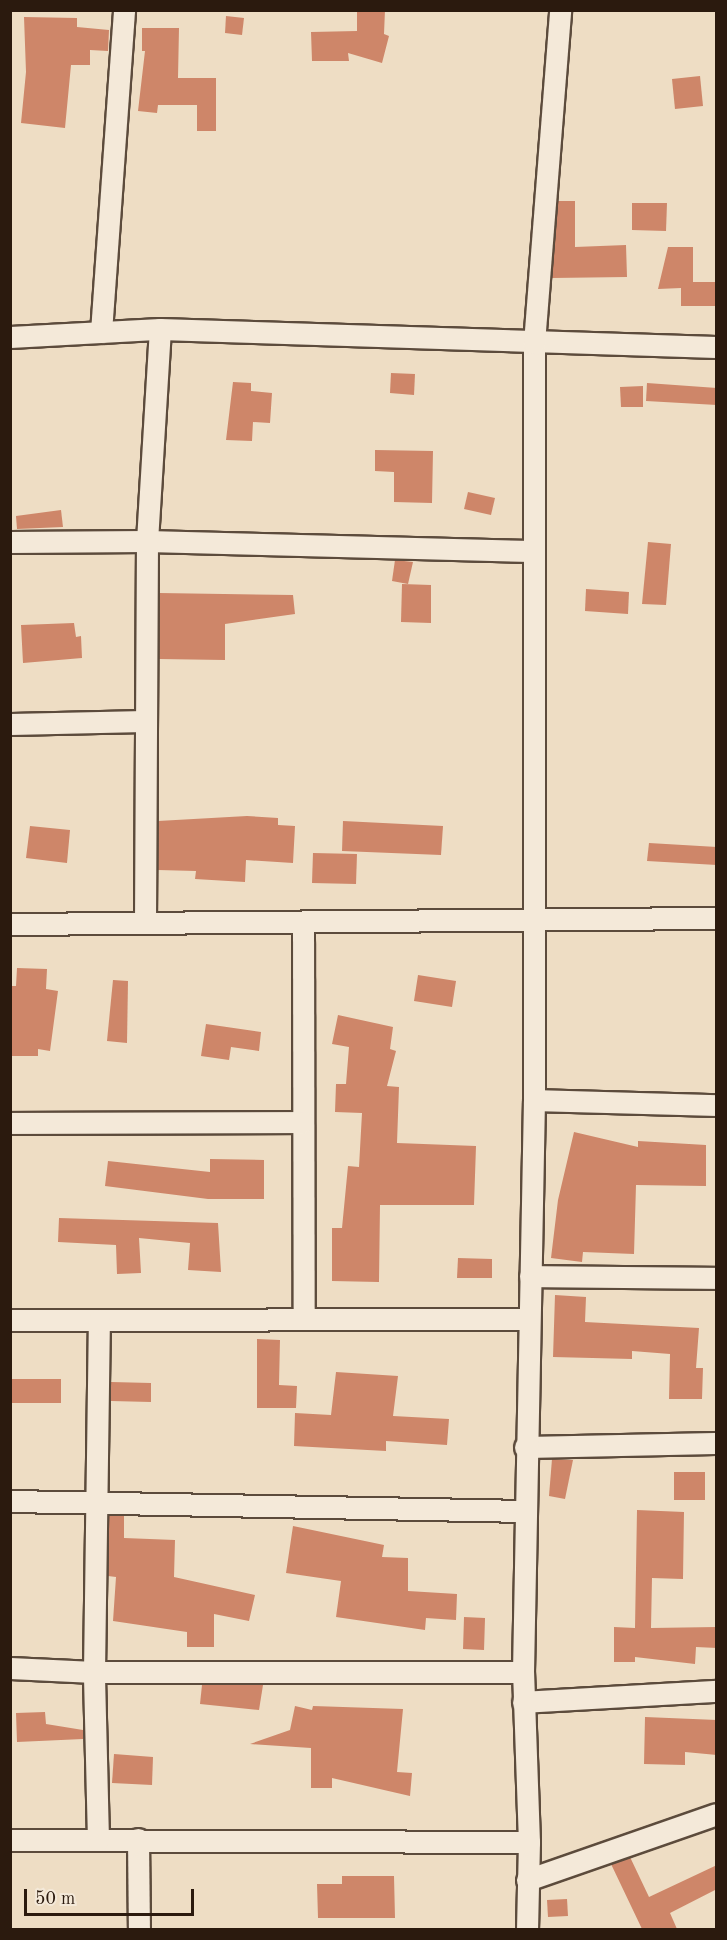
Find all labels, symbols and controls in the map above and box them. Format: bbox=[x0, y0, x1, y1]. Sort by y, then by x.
scale bar bbox=[27, 1877, 196, 1915]
text: 50 m bbox=[35, 1890, 75, 1908]

